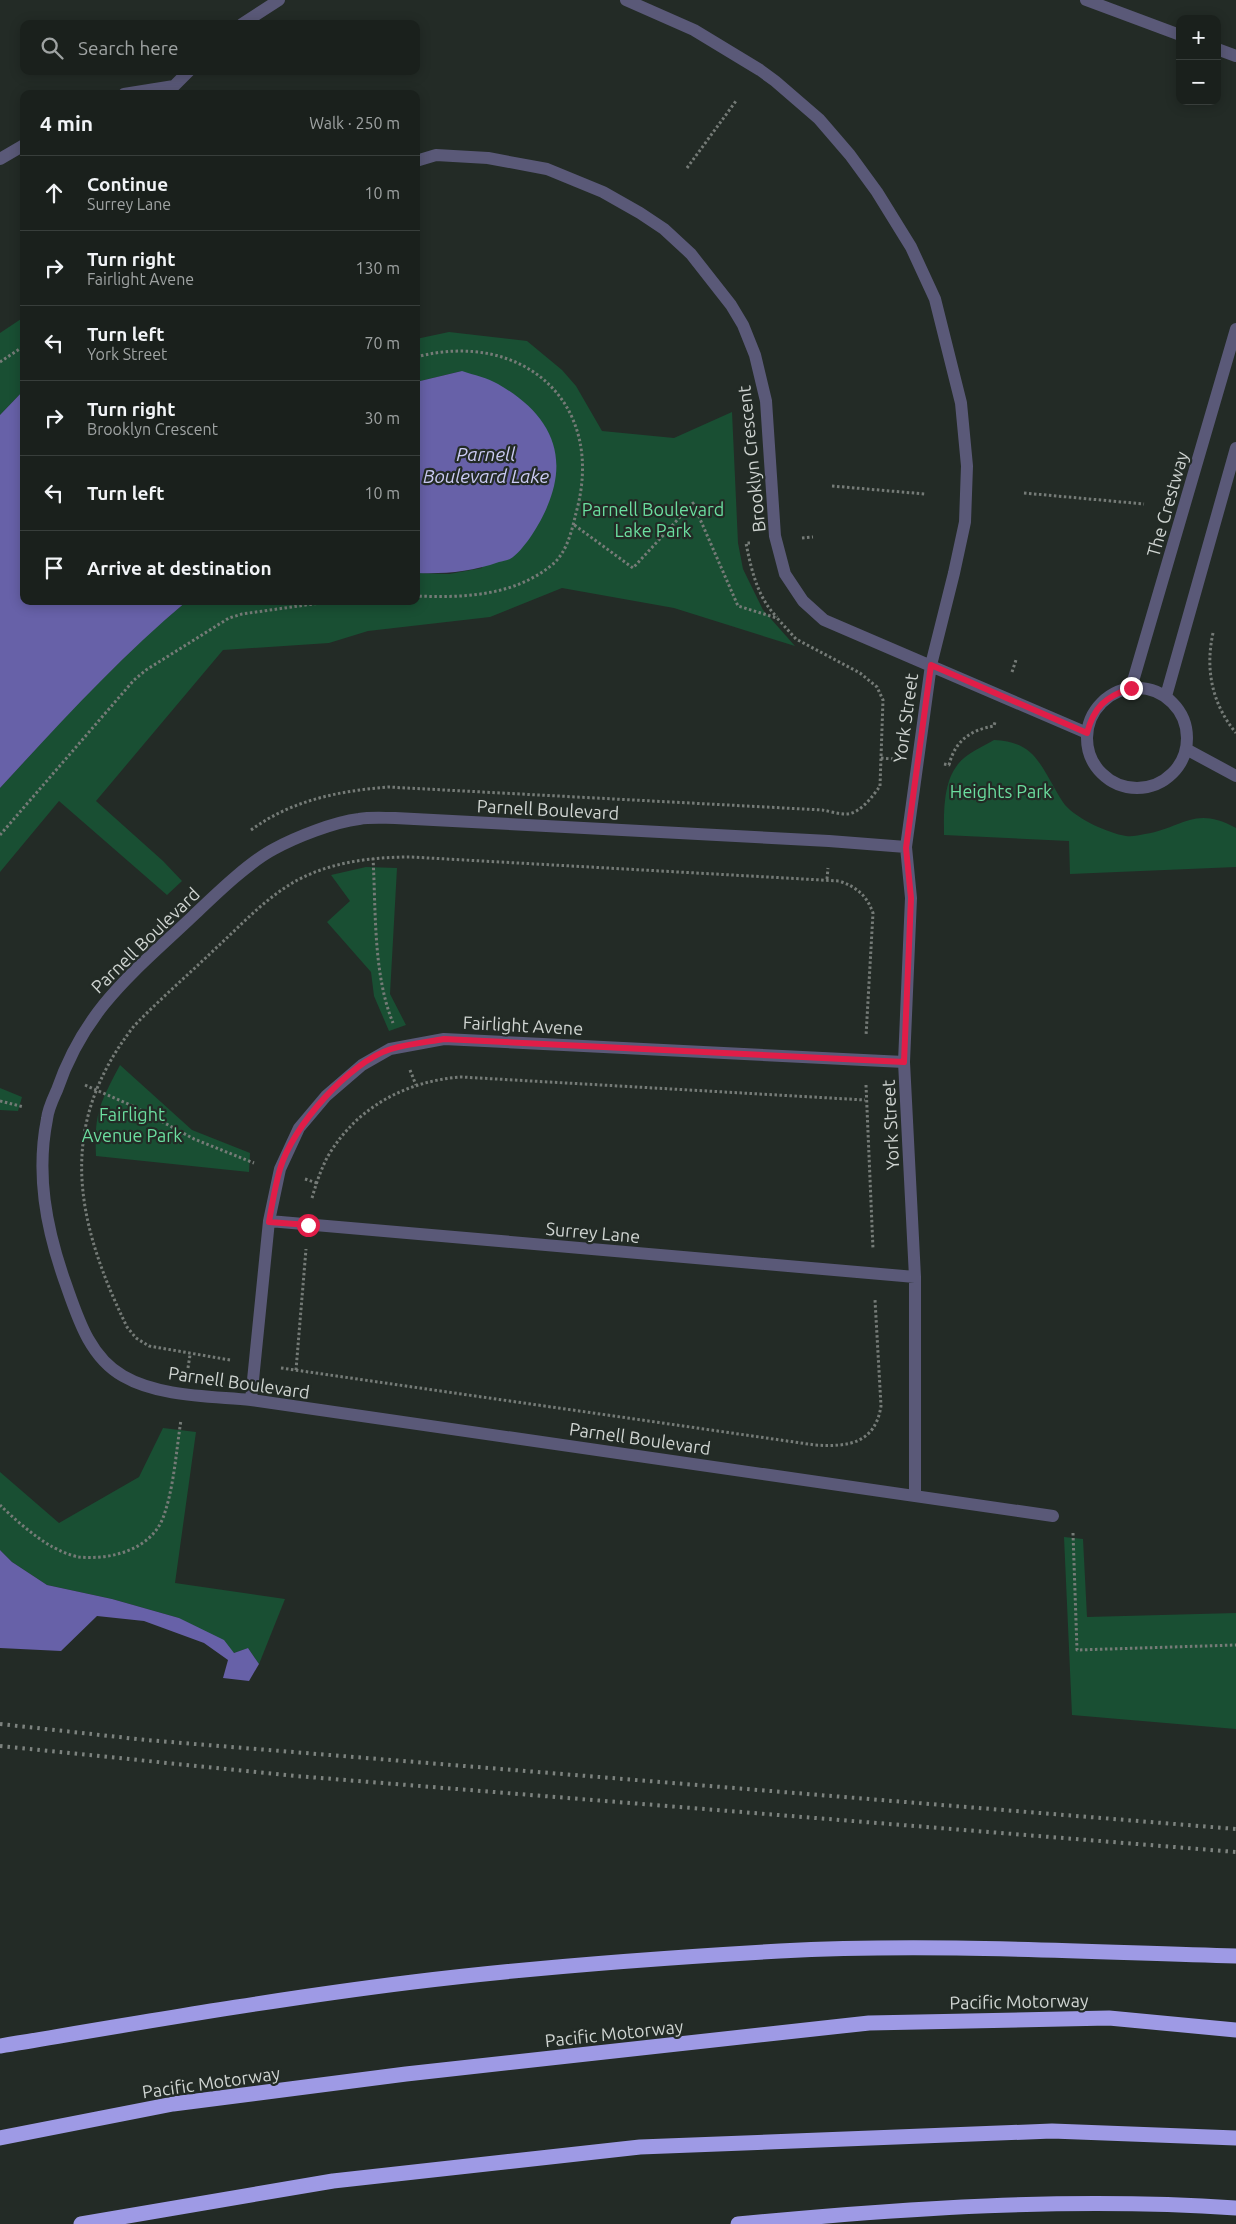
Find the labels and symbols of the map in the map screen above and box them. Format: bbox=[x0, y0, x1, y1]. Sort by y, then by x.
street label: Brooklyn Crescent bbox=[733, 385, 769, 533]
water label: Parnell Boulevard Lake bbox=[423, 443, 550, 487]
street label: The Crestway bbox=[1142, 449, 1192, 559]
park label: Parnell Boulevard Lake Park bbox=[582, 499, 724, 540]
street label: York Street bbox=[889, 672, 921, 764]
route end bbox=[1120, 677, 1143, 700]
park label: Heights Park bbox=[950, 781, 1052, 801]
street label: Parnell Boulevard bbox=[476, 795, 620, 823]
street label: Parnell Boulevard bbox=[87, 883, 203, 997]
street label: Fairlight Avene bbox=[462, 1012, 584, 1038]
street label: York Street bbox=[878, 1079, 902, 1171]
park label: Fairlight Avenue Park bbox=[82, 1104, 182, 1145]
route start bbox=[297, 1214, 320, 1237]
street label: Surrey Lane bbox=[545, 1218, 641, 1246]
street label: Parnell Boulevard bbox=[167, 1362, 311, 1402]
street label: Parnell Boulevard bbox=[568, 1418, 712, 1458]
street label: Pacific Motorway bbox=[949, 1990, 1089, 2012]
street label: Pacific Motorway bbox=[544, 2016, 685, 2050]
street label: Pacific Motorway bbox=[141, 2062, 282, 2102]

